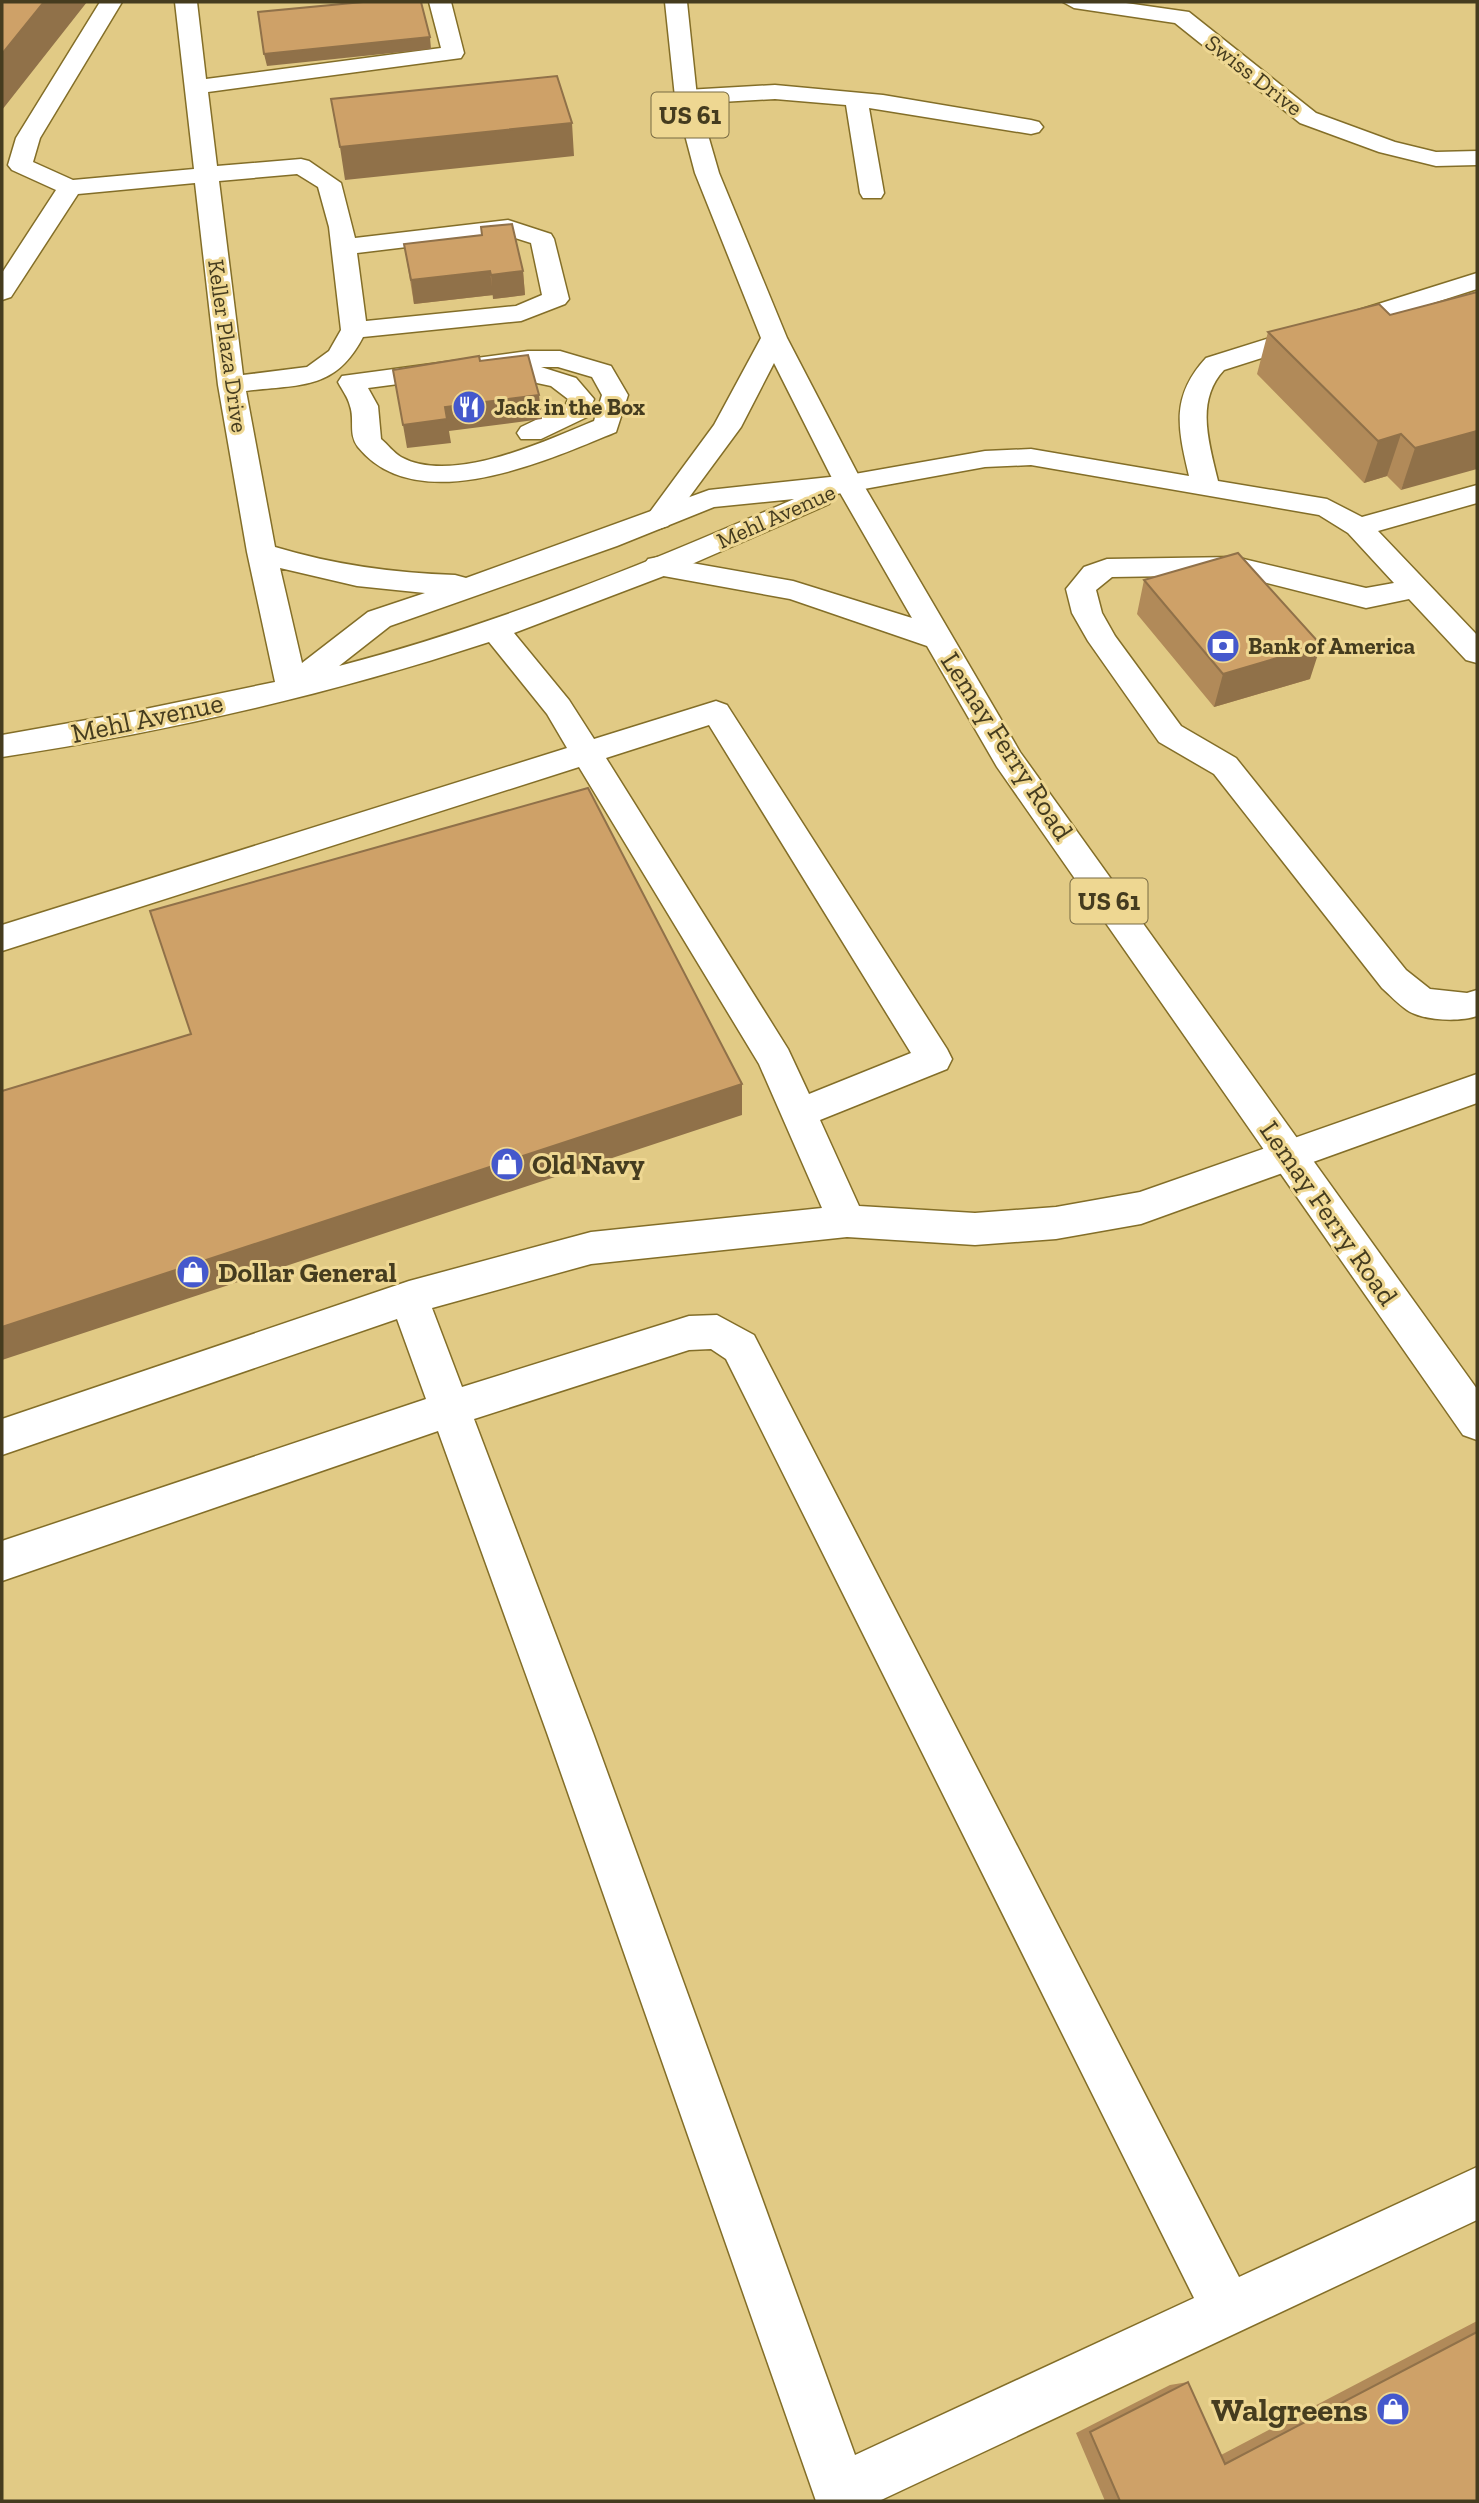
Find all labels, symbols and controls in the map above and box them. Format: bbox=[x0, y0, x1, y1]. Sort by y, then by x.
street label: Swiss Drive bbox=[1200, 28, 1308, 122]
road number: US 61 bbox=[652, 92, 728, 138]
street label: Keller Plaza Drive bbox=[202, 258, 254, 434]
restaurant icon: Jack in the Box bbox=[450, 388, 488, 426]
place label: Jack in the Box bbox=[494, 393, 646, 421]
street label: Mehl Avenue bbox=[712, 477, 840, 555]
bank icon: Bank of America bbox=[1204, 627, 1242, 665]
place label: Bank of America bbox=[1248, 632, 1415, 660]
street label: Lemay Ferry Road bbox=[934, 646, 1080, 846]
street label: Mehl Avenue bbox=[68, 686, 226, 750]
road number: US 61 bbox=[1070, 879, 1148, 924]
street label: Lemay Ferry Road bbox=[1253, 1114, 1405, 1312]
shop icon: Old Navy bbox=[488, 1145, 526, 1183]
place label: Old Navy bbox=[532, 1148, 645, 1181]
shop icon: Dollar General bbox=[174, 1253, 212, 1291]
place label: Dollar General bbox=[218, 1256, 397, 1289]
place label: Walgreens bbox=[1211, 2390, 1368, 2429]
shop icon: Walgreens bbox=[1374, 2390, 1412, 2428]

